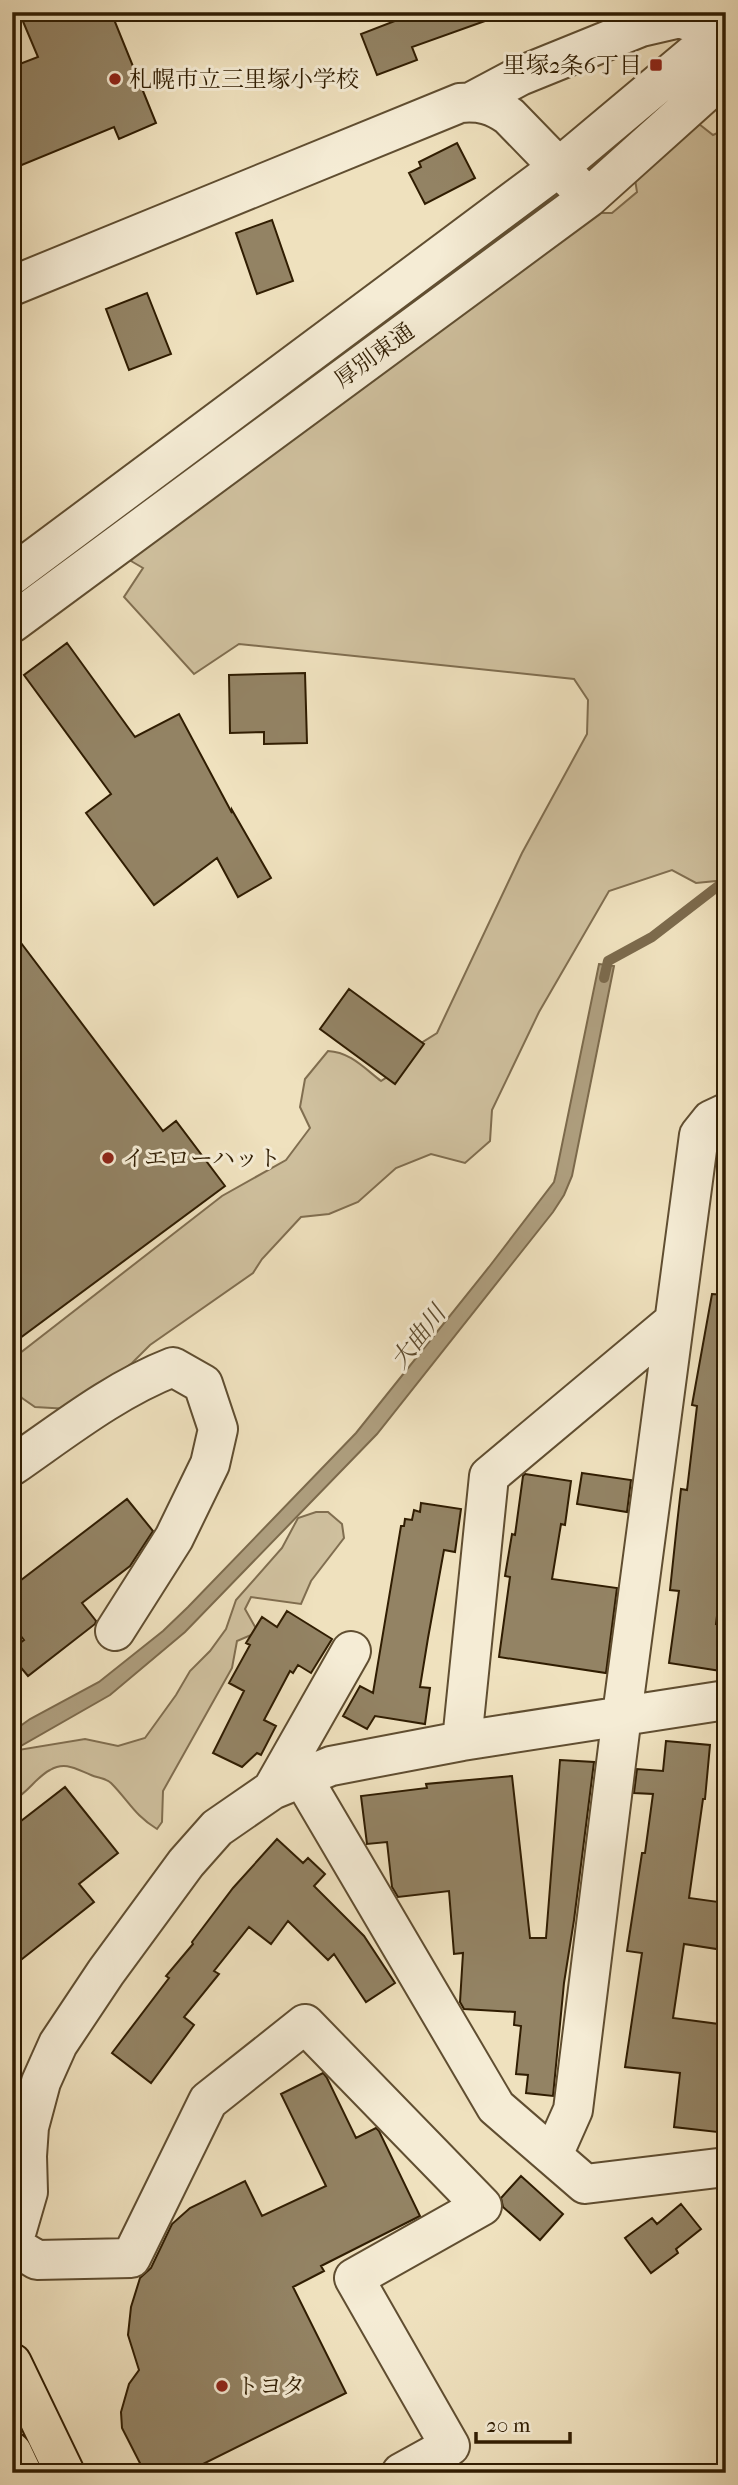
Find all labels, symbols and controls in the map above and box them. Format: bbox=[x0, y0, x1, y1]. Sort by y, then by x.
place label: 里塚2条6丁目 bbox=[503, 52, 642, 79]
marker: 里塚2条6丁目 bbox=[648, 57, 664, 73]
place label: 札幌市立三里塚小学校 bbox=[129, 66, 359, 93]
marker: 札幌市立三里塚小学校 bbox=[107, 71, 123, 87]
street label: 厚別東通 bbox=[329, 317, 419, 393]
place label: イエローハット bbox=[122, 1145, 281, 1172]
marker: イエローハット bbox=[100, 1150, 116, 1166]
water label: 大曲川 bbox=[385, 1298, 453, 1374]
place label: トヨタ bbox=[236, 2373, 305, 2400]
marker: トヨタ bbox=[214, 2378, 230, 2394]
scale bar bbox=[476, 2401, 570, 2445]
text: 20 m bbox=[486, 2413, 531, 2437]

